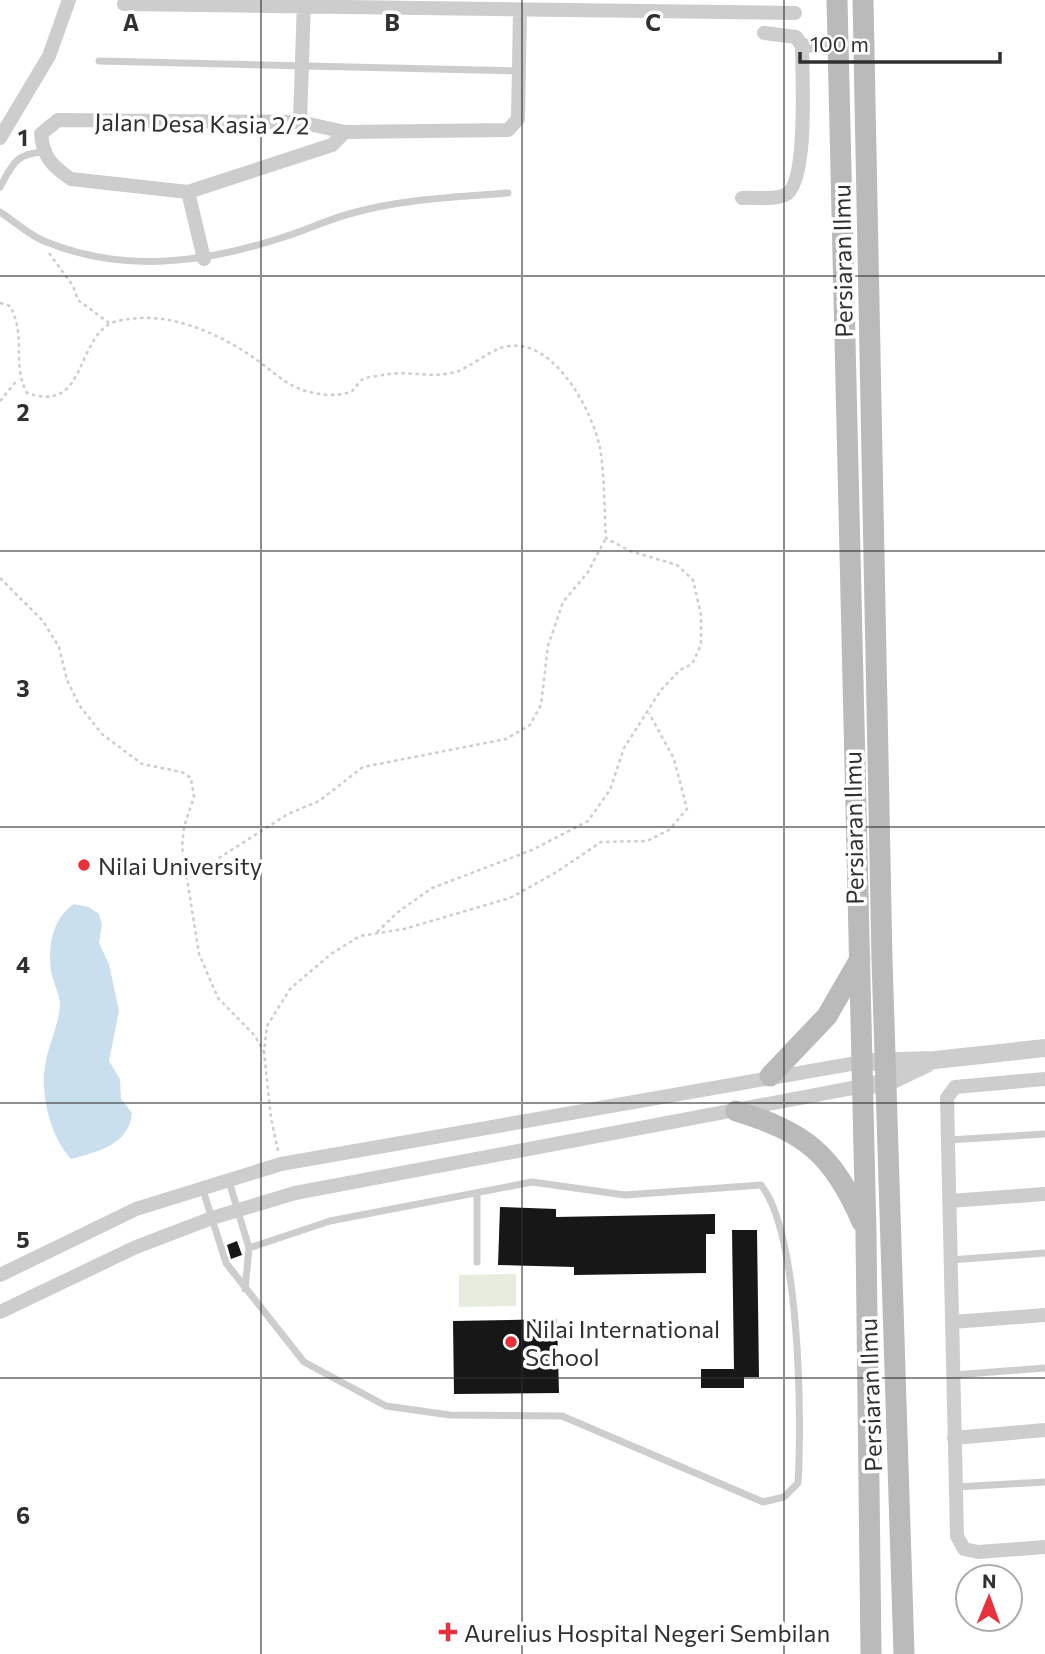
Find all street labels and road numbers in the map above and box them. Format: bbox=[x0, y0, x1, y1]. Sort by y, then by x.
street label: Jalan Desa Kasia 2/2 bbox=[94, 107, 310, 139]
street label: Persiaran Ilmu bbox=[826, 184, 858, 338]
street label: Persiaran Ilmu bbox=[837, 751, 869, 905]
street label: Persiaran Ilmu bbox=[853, 1318, 887, 1472]

